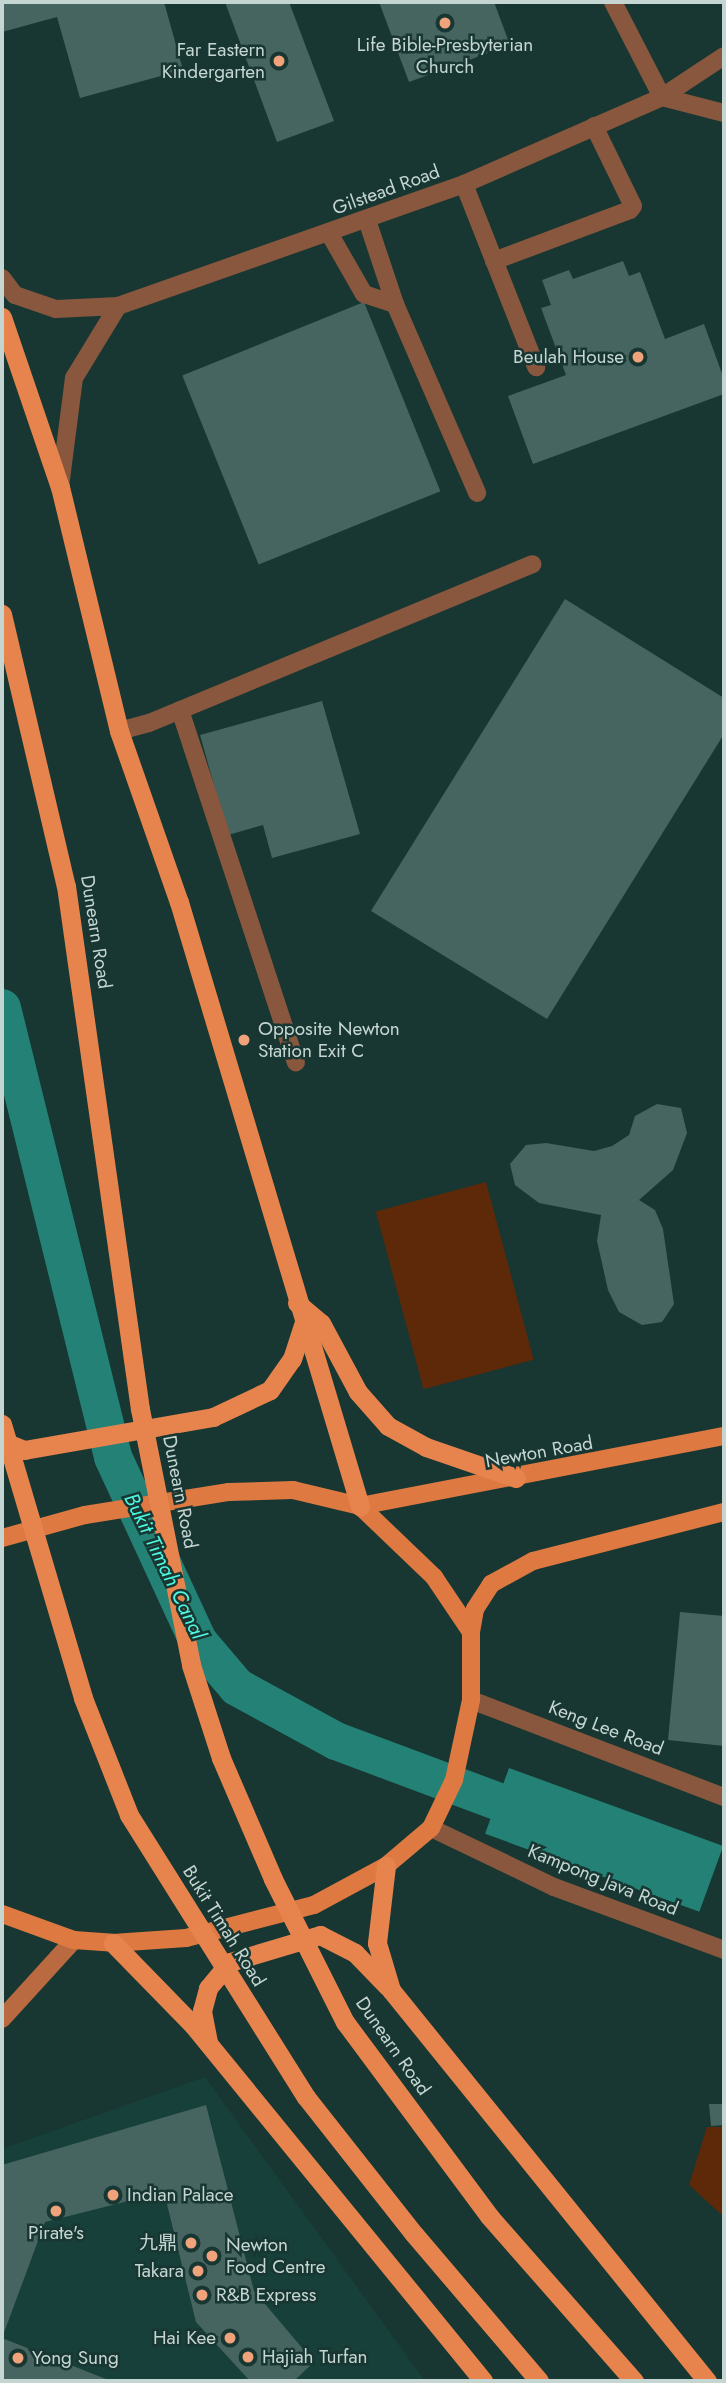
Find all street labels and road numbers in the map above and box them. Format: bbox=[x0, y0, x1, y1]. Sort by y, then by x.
street label: Gilstead Road bbox=[329, 160, 443, 220]
street label: Dunearn Road bbox=[76, 873, 116, 991]
street label: Newton Road bbox=[483, 1431, 595, 1473]
street label: Dunearn Road bbox=[158, 1433, 202, 1551]
street label: Keng Lee Road bbox=[545, 1696, 667, 1760]
street label: Kampong Java Road bbox=[524, 1839, 682, 1921]
street label: Bukit Timah Road bbox=[178, 1861, 270, 1991]
street label: Dunearn Road bbox=[351, 1992, 435, 2100]

